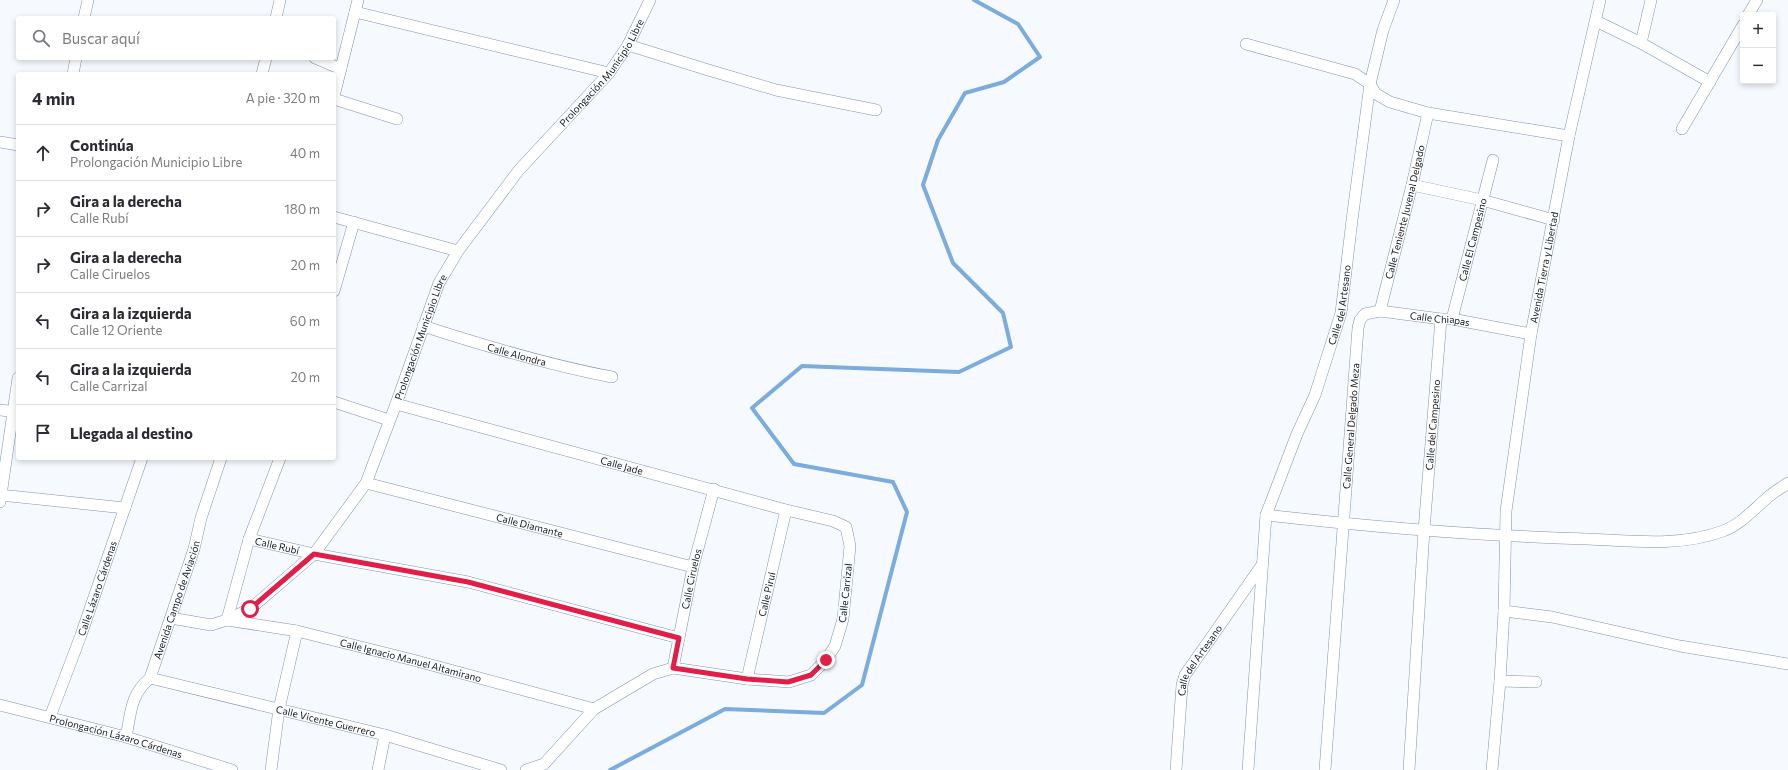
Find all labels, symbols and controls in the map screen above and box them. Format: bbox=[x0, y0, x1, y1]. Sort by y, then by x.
map controls bbox=[1740, 12, 1776, 84]
button: + bbox=[1740, 12, 1776, 48]
search box bbox=[16, 16, 336, 60]
street label: Prolongación Municipio Libre bbox=[557, 17, 646, 129]
icon: search bbox=[30, 27, 52, 49]
text: Buscar aquí bbox=[62, 29, 140, 47]
button: − bbox=[1740, 48, 1776, 84]
text: 4 min bbox=[32, 88, 75, 109]
text: A pie · 320 m bbox=[246, 90, 320, 106]
text: Continúa bbox=[70, 136, 134, 154]
icon: ahead bbox=[32, 142, 54, 164]
street label: Calle Teniente Juvenal Delgado bbox=[1382, 144, 1427, 280]
text: 40 m bbox=[290, 145, 320, 161]
text: Prolongación Municipio Libre bbox=[70, 154, 242, 170]
text: Gira a la derecha bbox=[70, 192, 182, 210]
street label: Calle El Campesino bbox=[1456, 197, 1489, 283]
icon: right bbox=[32, 198, 54, 220]
text: 180 m bbox=[284, 201, 320, 217]
text: Calle Rubí bbox=[70, 210, 129, 226]
street label: Avenida Tierra y Libertad bbox=[1527, 211, 1560, 324]
text: Gira a la derecha bbox=[70, 248, 182, 266]
icon: right bbox=[32, 254, 54, 276]
text: 20 m bbox=[291, 257, 320, 273]
street label: Calle del Artesano bbox=[1325, 264, 1353, 346]
text: Calle Ciruelos bbox=[70, 266, 150, 282]
street label: Prolongación Municipio Libre bbox=[392, 272, 449, 401]
text: Gira a la izquierda bbox=[70, 304, 192, 322]
street label: Calle Chiapas bbox=[1409, 309, 1471, 328]
icon: left bbox=[32, 310, 54, 332]
text: 60 m bbox=[290, 313, 320, 329]
text: Calle 12 Oriente bbox=[70, 322, 162, 338]
street label: Calle Alondra bbox=[486, 340, 547, 368]
text: Gira a la izquierda bbox=[70, 360, 192, 378]
street label: Calle General Delgado Meza bbox=[1340, 363, 1361, 489]
icon: left bbox=[32, 366, 54, 388]
text: 20 m bbox=[291, 369, 320, 385]
text: Calle Carrizal bbox=[70, 378, 148, 394]
street label: Calle del Campesino bbox=[1423, 379, 1442, 471]
icon: arrive bbox=[32, 422, 54, 444]
text: Llegada al destino bbox=[70, 424, 193, 442]
street label: Calle Jade bbox=[599, 454, 644, 477]
street label: Calle Diamante bbox=[495, 511, 564, 539]
street label: Calle Rubí bbox=[254, 535, 301, 557]
street label: Calle Lázaro Cárdenas bbox=[75, 539, 119, 637]
street label: Avenida Campo de Aviación bbox=[151, 539, 202, 661]
street label: Calle Ciruelos bbox=[679, 547, 704, 610]
street label: Calle Carrizal bbox=[836, 563, 854, 623]
street label: Calle Pirul bbox=[756, 571, 778, 618]
route start bbox=[241, 600, 259, 618]
street label: Calle del Artesano bbox=[1175, 622, 1224, 696]
street label: Calle Ignacio Manuel Altamirano bbox=[339, 636, 483, 684]
route end bbox=[817, 651, 835, 669]
street label: Calle Vicente Guerrero bbox=[275, 703, 377, 739]
street label: Prolongación Lázaro Cárdenas bbox=[48, 712, 184, 760]

